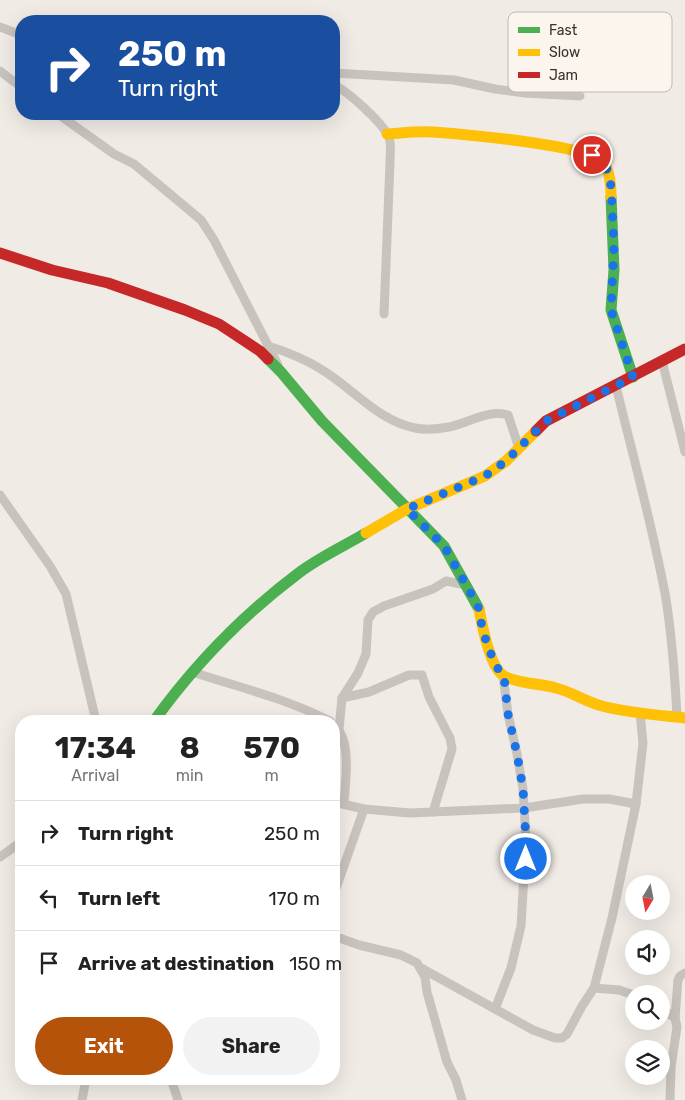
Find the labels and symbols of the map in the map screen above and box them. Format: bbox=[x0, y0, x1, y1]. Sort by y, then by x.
legend bbox=[508, 12, 672, 92]
text: Fast bbox=[549, 22, 578, 39]
text: Slow bbox=[549, 44, 580, 61]
text: Jam bbox=[549, 67, 578, 84]
pin bbox=[571, 134, 613, 176]
position arrow bbox=[499, 832, 551, 884]
north arrow bbox=[625, 875, 670, 920]

